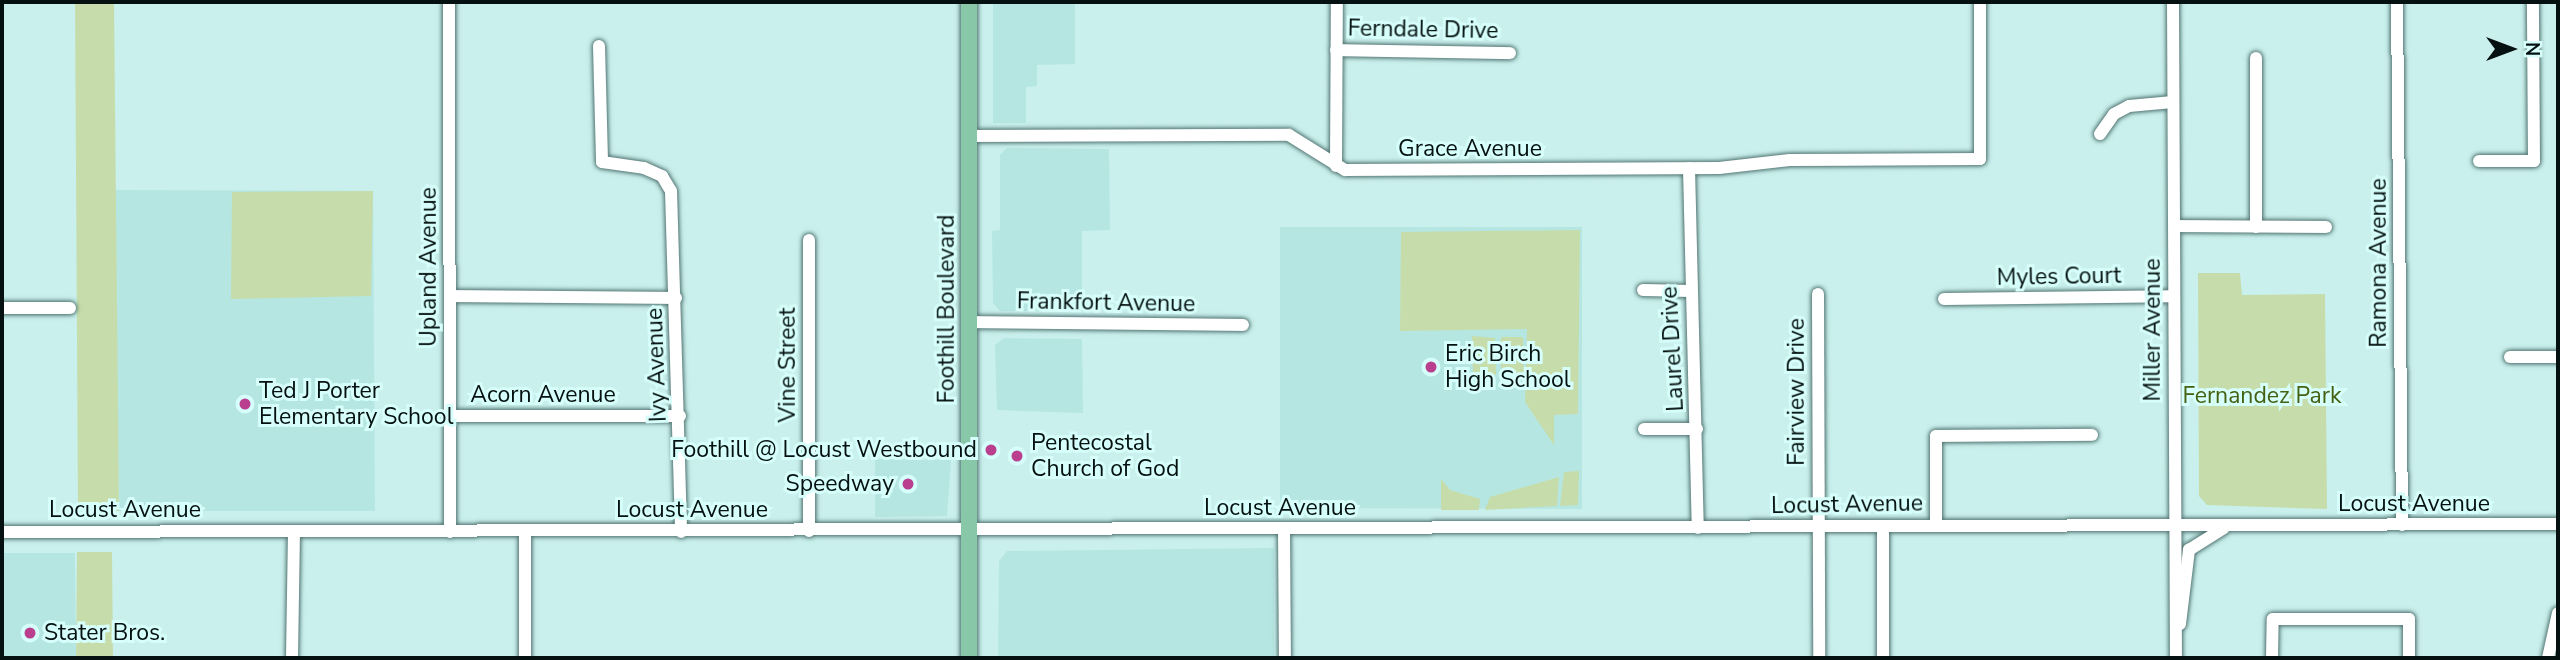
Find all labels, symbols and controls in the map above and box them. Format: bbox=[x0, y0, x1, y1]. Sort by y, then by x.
north arrow bbox=[2476, 14, 2546, 84]
street label: Ferndale Drive bbox=[1347, 15, 1499, 45]
text: N bbox=[2519, 42, 2545, 56]
street label: Grace Avenue bbox=[1398, 135, 1542, 163]
street label: Ramona Avenue bbox=[2365, 178, 2393, 348]
street label: Upland Avenue bbox=[415, 187, 443, 347]
street label: Foothill Boulevard bbox=[933, 215, 961, 403]
street label: Miller Avenue bbox=[2139, 258, 2167, 402]
street label: Myles Court bbox=[1996, 262, 2122, 292]
street label: Laurel Drive bbox=[1656, 286, 1690, 412]
street label: Frankfort Avenue bbox=[1017, 288, 1195, 318]
street label: Ivy Avenue bbox=[641, 307, 673, 423]
street label: Vine Street bbox=[774, 307, 802, 423]
street label: Fairview Drive bbox=[1783, 318, 1811, 466]
place label: Eric Birch High School bbox=[1445, 340, 1571, 394]
marker: Eric Birch High School bbox=[1423, 359, 1439, 375]
place label: Ted J Porter Elementary School bbox=[259, 377, 453, 431]
street label: Acorn Avenue bbox=[470, 381, 616, 409]
park label: Fernandez Park bbox=[2182, 382, 2342, 410]
marker: Ted J Porter Elementary School bbox=[237, 396, 253, 412]
place label: Pentecostal Church of God bbox=[1031, 429, 1179, 483]
place label: Foothill @ Locust Westbound bbox=[671, 436, 977, 464]
marker: Foothill @ Locust Westbound bbox=[983, 442, 999, 458]
marker: Pentecostal Church of God bbox=[1009, 448, 1025, 464]
place label: Speedway bbox=[786, 470, 894, 498]
marker: Speedway bbox=[900, 476, 916, 492]
street label: Locust Avenue bbox=[1771, 490, 1923, 520]
street label: Locust Avenue bbox=[2338, 490, 2490, 518]
street label: Locust Avenue bbox=[1204, 494, 1356, 522]
street label: Locust Avenue bbox=[49, 496, 201, 524]
street label: Locust Avenue bbox=[616, 496, 768, 524]
place label: Stater Bros. bbox=[44, 619, 165, 647]
marker: Stater Bros. bbox=[22, 625, 38, 641]

